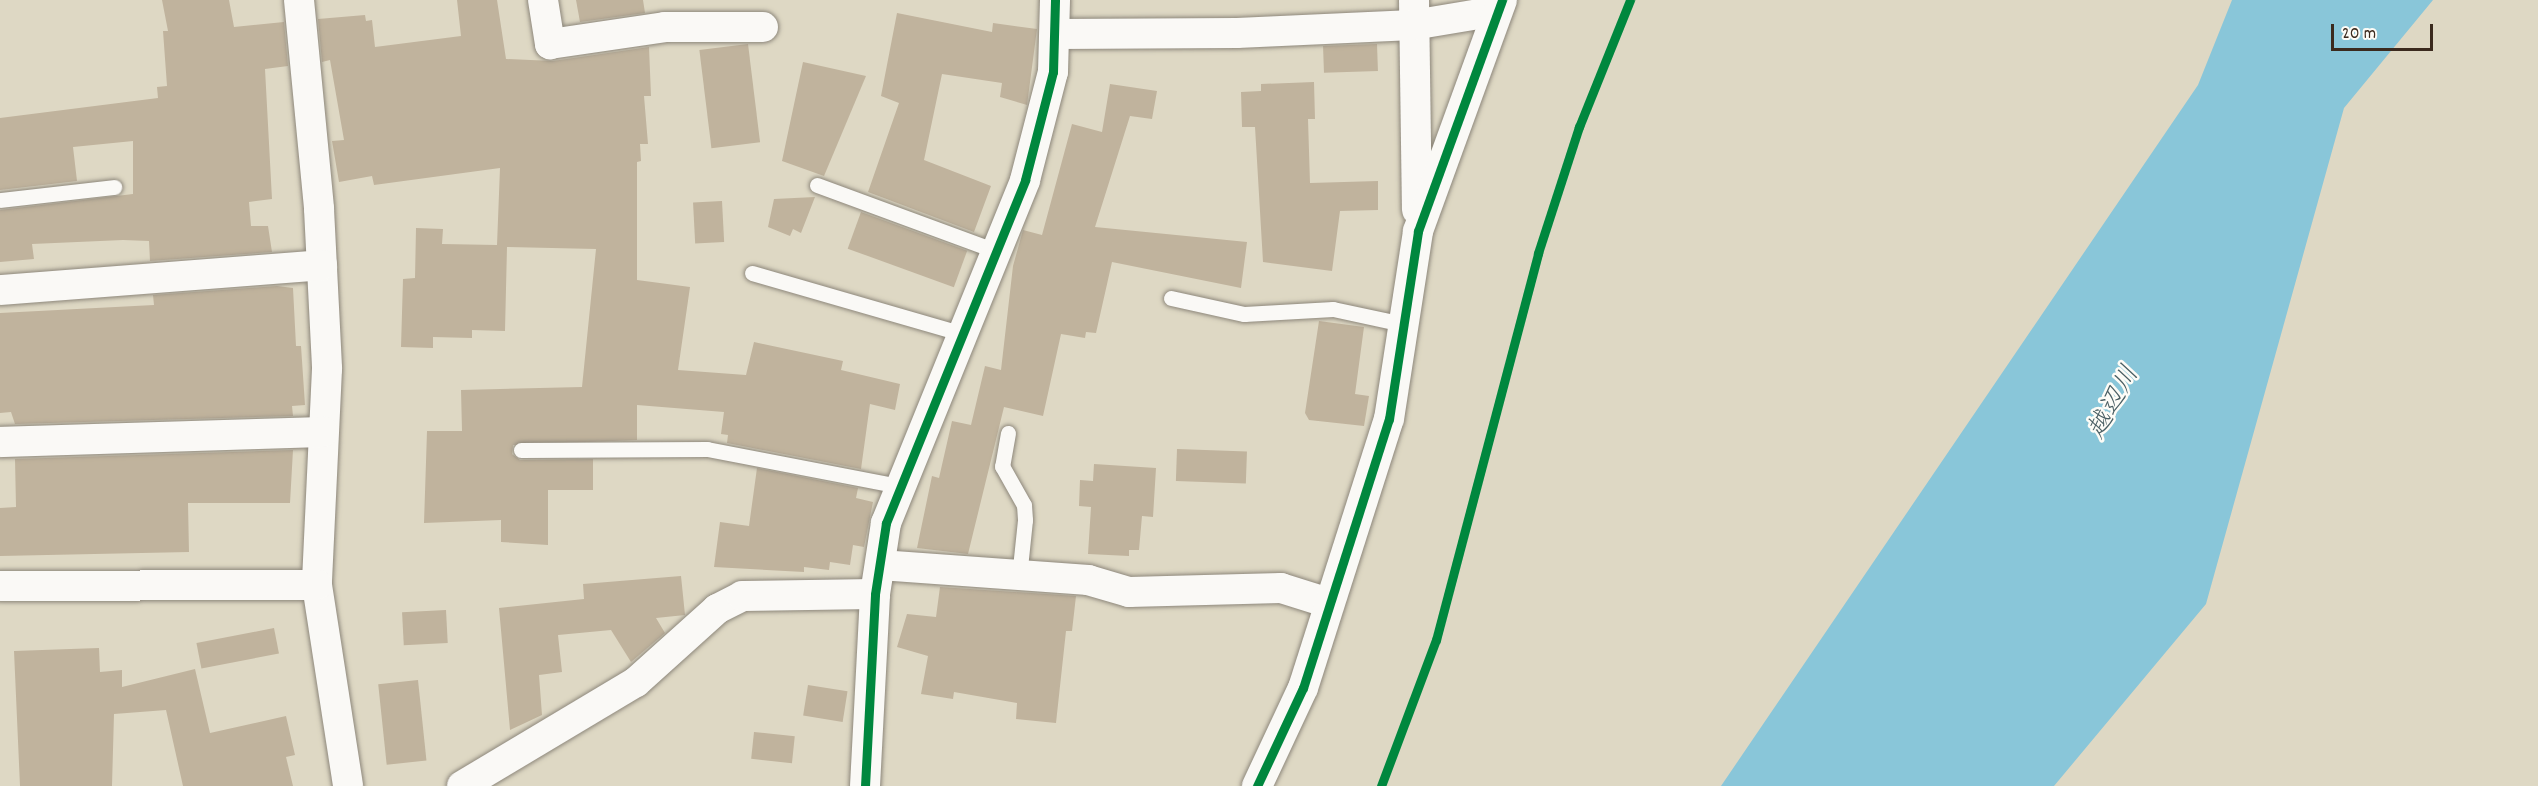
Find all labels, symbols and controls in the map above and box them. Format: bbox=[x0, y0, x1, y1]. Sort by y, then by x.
scale bar bbox=[2334, 12, 2436, 50]
text: 20 m bbox=[2342, 22, 2376, 47]
water label: 越辺川 bbox=[2082, 361, 2148, 445]

